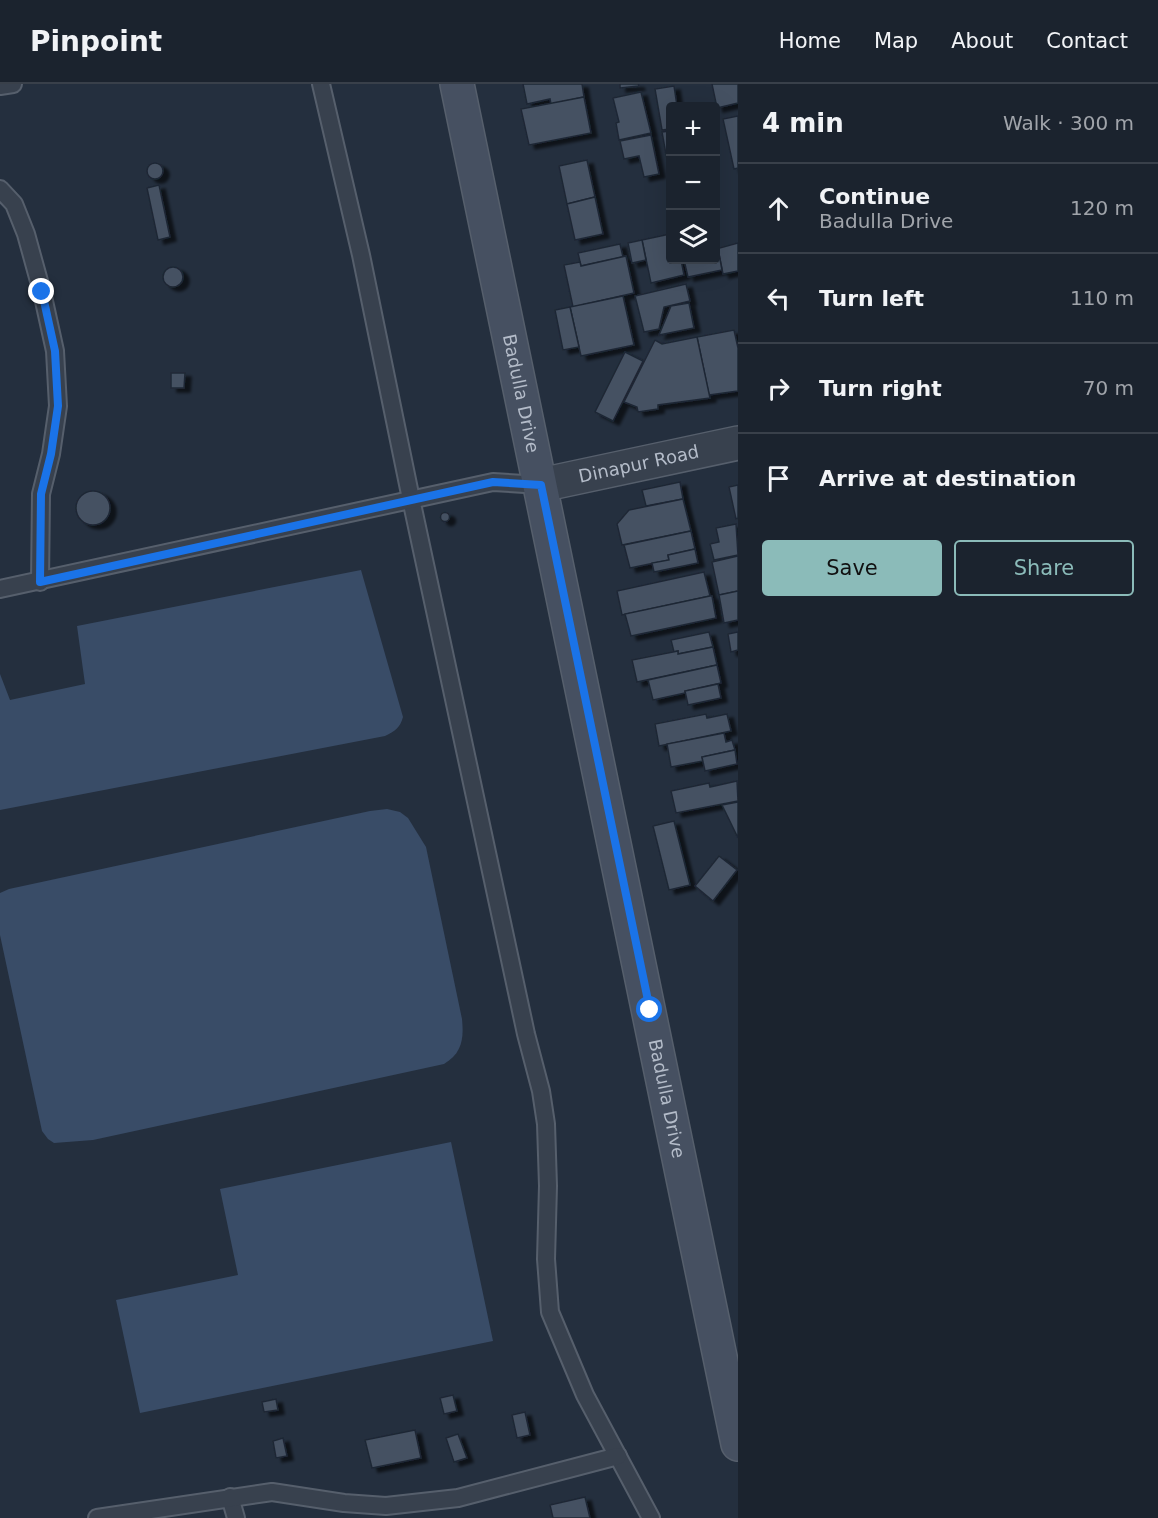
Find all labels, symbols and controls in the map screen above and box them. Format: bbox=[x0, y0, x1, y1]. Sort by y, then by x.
text: Pinpoint bbox=[30, 25, 162, 58]
text: Home bbox=[779, 29, 841, 53]
text: Map bbox=[874, 29, 918, 53]
text: About bbox=[951, 29, 1013, 53]
text: Contact bbox=[1046, 29, 1128, 53]
map controls bbox=[666, 102, 720, 264]
button: + bbox=[666, 102, 720, 156]
text: 4 min bbox=[762, 108, 844, 138]
text: Walk · 300 m bbox=[1003, 111, 1134, 135]
button: − bbox=[666, 156, 720, 210]
text: Continue bbox=[819, 184, 930, 209]
icon: ahead bbox=[762, 192, 795, 225]
text: 120 m bbox=[1070, 196, 1134, 220]
text: Badulla Drive bbox=[819, 209, 953, 233]
button: layers bbox=[666, 210, 720, 264]
route end bbox=[28, 278, 54, 304]
icon: left bbox=[762, 282, 795, 315]
text: Turn left bbox=[819, 286, 924, 311]
text: 110 m bbox=[1070, 286, 1134, 310]
street label: Badulla Drive bbox=[499, 332, 544, 455]
icon: right bbox=[762, 372, 795, 405]
text: Turn right bbox=[819, 376, 942, 401]
text: 70 m bbox=[1083, 376, 1134, 400]
street label: Dinapur Road bbox=[577, 441, 701, 487]
icon: arrive bbox=[762, 462, 795, 495]
text: Arrive at destination bbox=[819, 466, 1076, 491]
button: Save bbox=[762, 540, 942, 596]
button: Share bbox=[954, 540, 1134, 596]
route start bbox=[636, 996, 662, 1022]
street label: Badulla Drive bbox=[645, 1037, 690, 1160]

